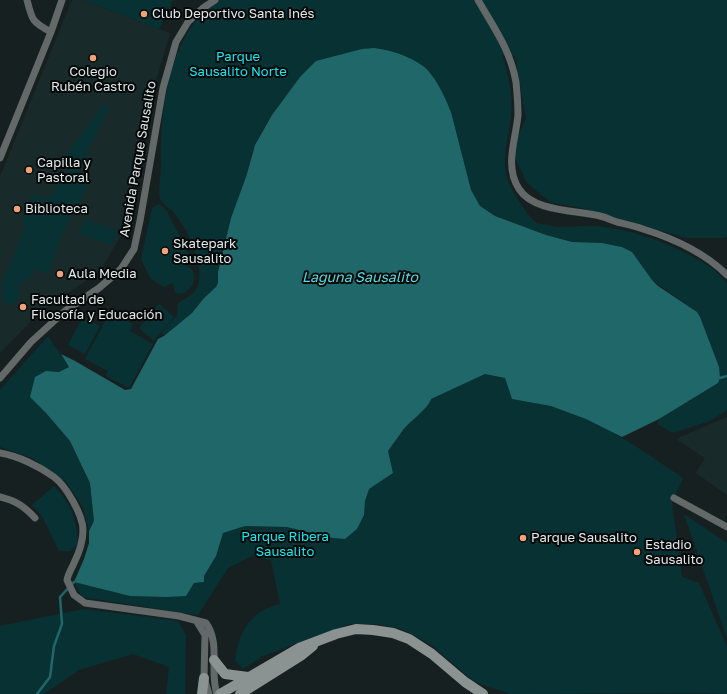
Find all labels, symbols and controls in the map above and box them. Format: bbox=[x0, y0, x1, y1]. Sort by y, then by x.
place label: Club Deportivo Santa Inés bbox=[152, 6, 314, 22]
marker: Club Deportivo Santa Inés bbox=[139, 9, 149, 19]
park label: Parque Sausalito Norte bbox=[189, 49, 287, 80]
marker: Colegio Rubén Castro bbox=[88, 53, 98, 63]
place label: Colegio Rubén Castro bbox=[51, 64, 135, 95]
street label: Avenida Parque Sausalito bbox=[117, 80, 159, 238]
place label: Capilla y Pastoral bbox=[37, 155, 91, 186]
marker: Capilla y Pastoral bbox=[24, 165, 34, 175]
place label: Biblioteca bbox=[25, 201, 88, 217]
marker: Biblioteca bbox=[12, 204, 22, 214]
place label: Skatepark Sausalito bbox=[173, 236, 236, 267]
marker: Skatepark Sausalito bbox=[160, 246, 170, 256]
place label: Aula Media bbox=[68, 266, 137, 282]
marker: Aula Media bbox=[55, 269, 65, 279]
water label: Laguna Sausalito bbox=[302, 270, 418, 286]
place label: Facultad de Filosofía y Educación bbox=[31, 292, 162, 323]
marker: Facultad de Filosofía y Educación bbox=[18, 302, 28, 312]
park label: Parque Ribera Sausalito bbox=[241, 529, 329, 560]
place label: Parque Sausalito bbox=[531, 530, 637, 546]
marker: Parque Sausalito bbox=[518, 533, 528, 543]
place label: Estadio Sausalito bbox=[645, 537, 703, 568]
marker: Estadio Sausalito bbox=[632, 547, 642, 557]

